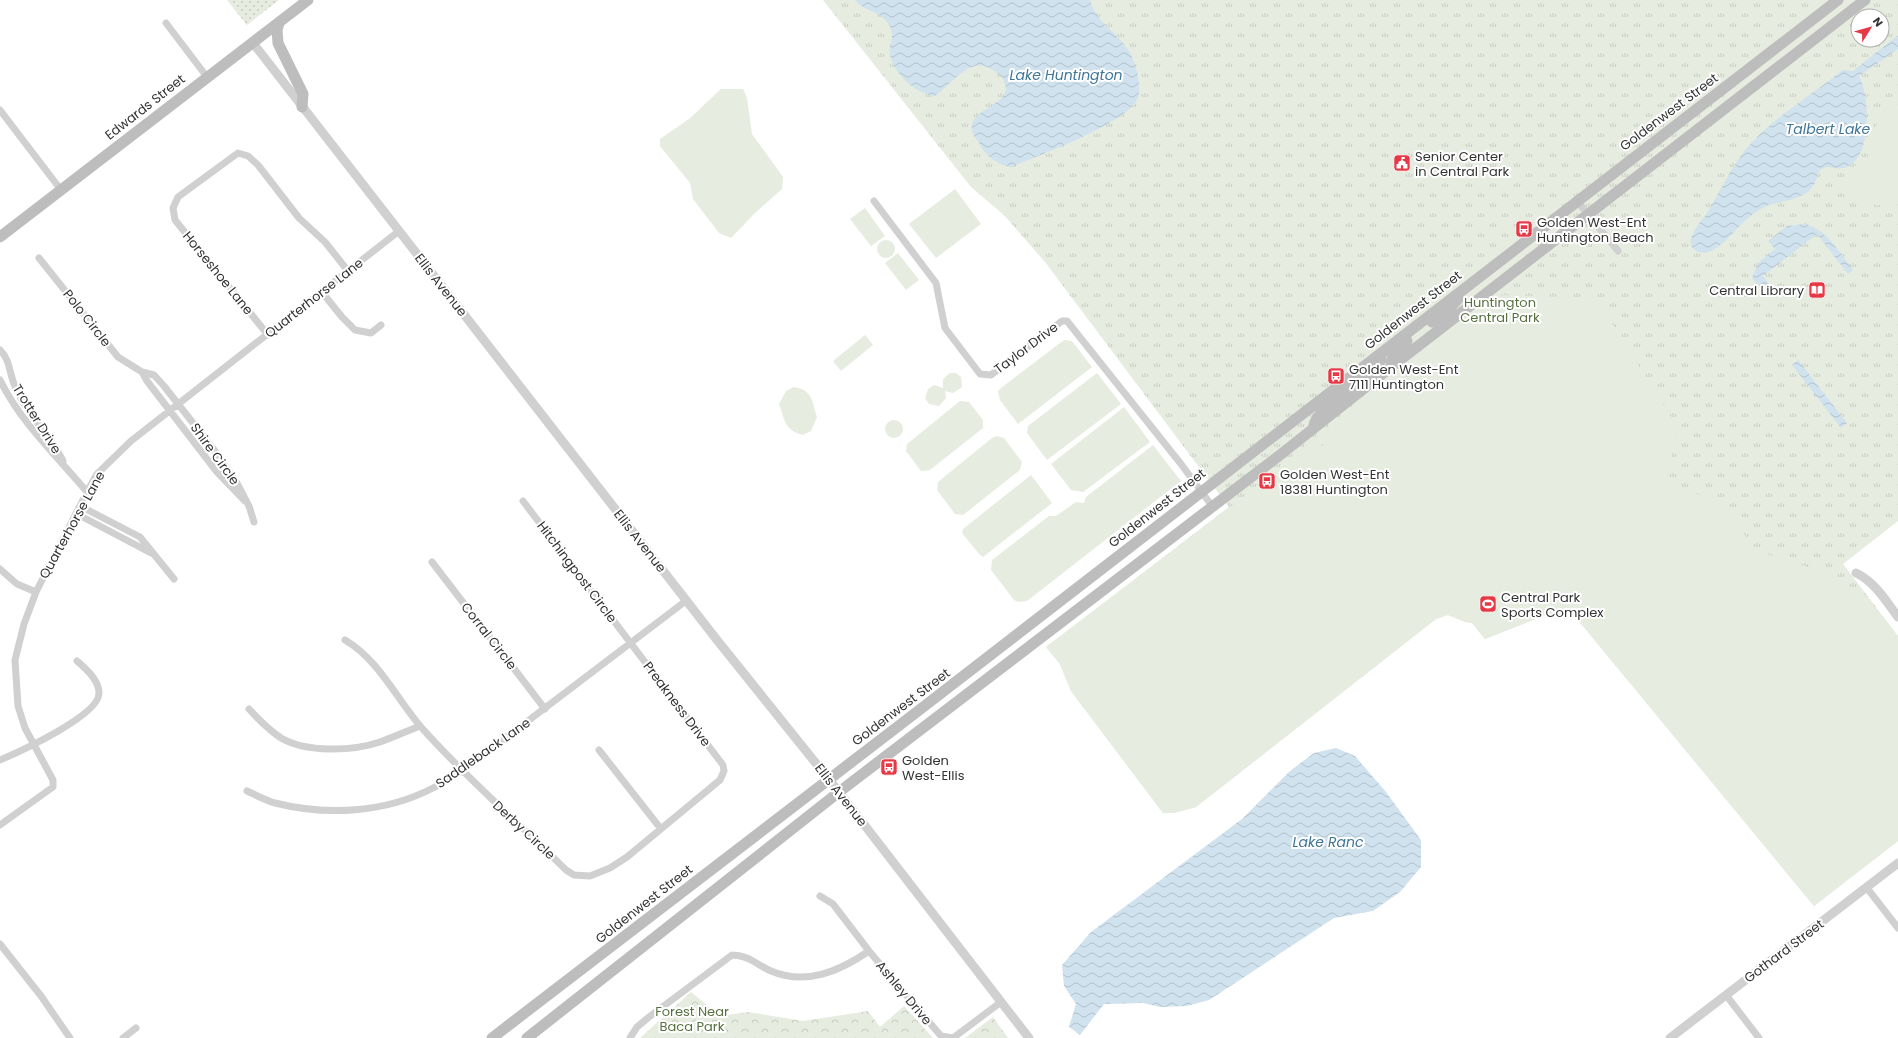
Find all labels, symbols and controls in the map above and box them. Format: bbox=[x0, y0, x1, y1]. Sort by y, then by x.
north arrow bbox=[1850, 8, 1890, 48]
text: N bbox=[1869, 14, 1887, 30]
water label: Lake Huntington bbox=[1009, 65, 1123, 85]
street label: Goldenwest Street bbox=[1616, 69, 1722, 155]
street label: Edwards Street bbox=[101, 70, 189, 144]
water label: Talbert Lake bbox=[1786, 119, 1871, 139]
place label: Senior Center in Central Park bbox=[1415, 147, 1510, 181]
public building icon: Senior Center in Central Park bbox=[1392, 153, 1412, 173]
place label: Golden West-Ent Huntington Beach bbox=[1537, 213, 1654, 247]
bus stop icon: Golden West-Ent Huntington Beach bbox=[1514, 219, 1534, 239]
street label: Horseshoe Lane bbox=[178, 227, 258, 319]
street label: Ellis Avenue bbox=[410, 249, 472, 321]
street label: Quarterhorse Lane bbox=[261, 253, 367, 343]
street label: Goldenwest Street bbox=[1360, 266, 1466, 354]
library icon: Central Library bbox=[1807, 280, 1827, 300]
place label: Central Library bbox=[1709, 281, 1805, 300]
street label: Polo Circle bbox=[59, 285, 115, 351]
park label: Huntington Central Park bbox=[1460, 293, 1540, 327]
street label: Taylor Drive bbox=[990, 318, 1062, 378]
place label: Golden West-Ent 7111 Huntington bbox=[1349, 360, 1459, 394]
bus stop icon: Golden West-Ent 7111 Huntington bbox=[1326, 366, 1346, 386]
street label: Trotter Drive bbox=[8, 381, 66, 457]
street label: Shire Circle bbox=[186, 419, 244, 489]
street label: Goldenwest Street bbox=[1104, 464, 1210, 552]
place label: Golden West-Ent 18381 Huntington bbox=[1280, 465, 1390, 499]
street label: Quarterhorse Lane bbox=[34, 468, 110, 582]
bus stop icon: Golden West-Ent 18381 Huntington bbox=[1257, 471, 1277, 491]
street label: Ellis Avenue bbox=[609, 505, 671, 577]
street label: Hitchingpost Circle bbox=[532, 517, 622, 627]
place label: Central Park Sports Complex bbox=[1501, 588, 1604, 622]
sports icon: Central Park Sports Complex bbox=[1478, 594, 1498, 614]
street label: Corral Circle bbox=[457, 598, 521, 674]
street label: Preakness Drive bbox=[639, 658, 715, 750]
street label: Goldenwest Street bbox=[848, 664, 954, 750]
street label: Saddleback Lane bbox=[432, 713, 534, 793]
place label: Golden West-Ellis bbox=[902, 751, 965, 785]
bus stop icon: Golden West-Ellis bbox=[879, 757, 899, 777]
street label: Ellis Avenue bbox=[810, 759, 872, 831]
street label: Derby Circle bbox=[489, 796, 559, 864]
water label: Lake Ranc bbox=[1292, 832, 1364, 852]
street label: Goldenwest Street bbox=[591, 860, 697, 948]
street label: Gothard Street bbox=[1740, 915, 1828, 987]
street label: Ashley Drive bbox=[871, 957, 937, 1029]
park label: Forest Near Baca Park bbox=[655, 1002, 729, 1036]

